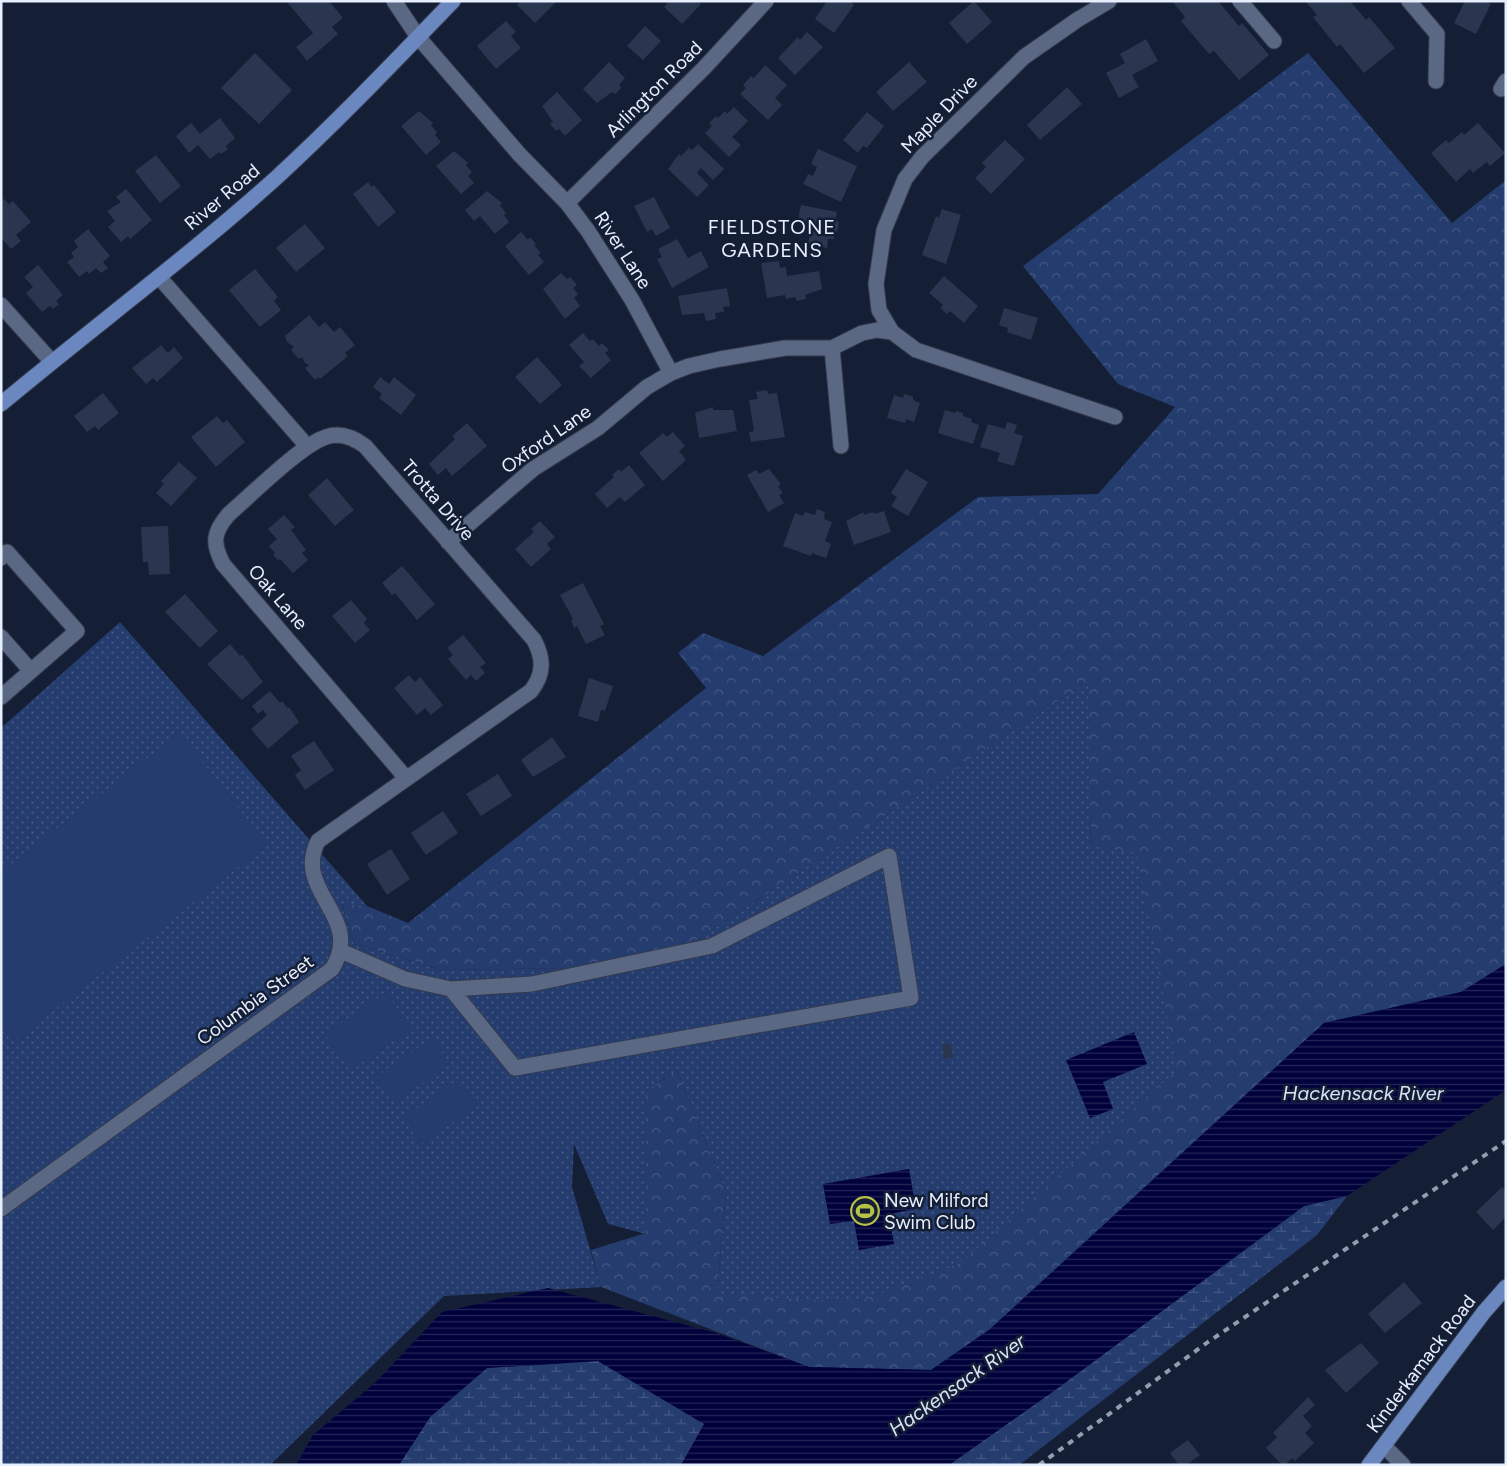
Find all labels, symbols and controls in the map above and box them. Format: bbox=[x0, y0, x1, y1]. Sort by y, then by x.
street label: Arlington Road bbox=[601, 36, 707, 142]
street label: Maple Drive bbox=[896, 70, 982, 158]
street label: River Road bbox=[180, 159, 264, 235]
street label: River Lane bbox=[589, 207, 657, 293]
district label: FIELDSTONE GARDENS bbox=[708, 215, 836, 262]
street label: Oxford Lane bbox=[497, 400, 595, 478]
street label: Trotta Drive bbox=[397, 455, 479, 545]
street label: Oak Lane bbox=[243, 560, 313, 634]
street label: Columbia Street bbox=[192, 950, 318, 1050]
water label: Hackensack River bbox=[1283, 1081, 1445, 1105]
place label: New Milford Swim Club bbox=[884, 1189, 989, 1234]
sports icon: New Milford Swim Club bbox=[850, 1196, 880, 1226]
street label: Kinderkamack Road bbox=[1362, 1290, 1480, 1438]
water label: Hackensack River bbox=[884, 1328, 1031, 1441]

